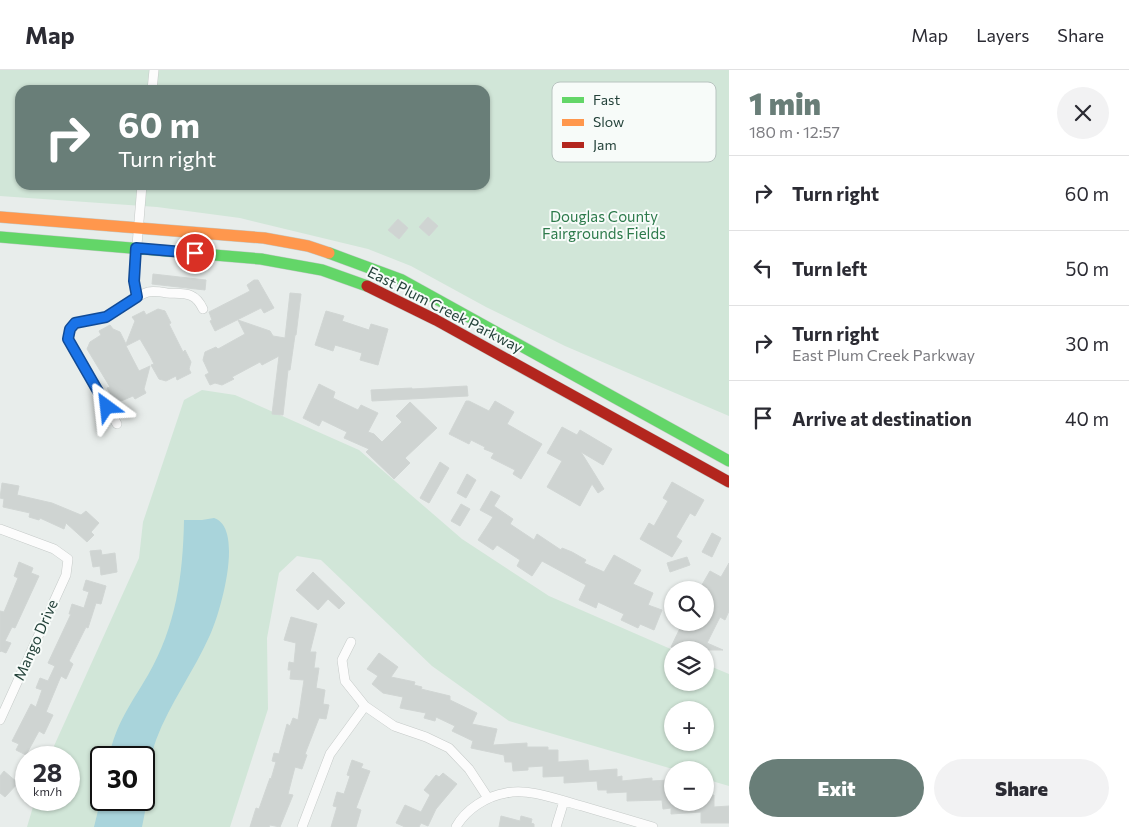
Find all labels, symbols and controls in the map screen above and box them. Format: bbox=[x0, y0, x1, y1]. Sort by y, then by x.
text: Map bbox=[25, 20, 75, 49]
text: Map bbox=[911, 24, 948, 46]
text: Layers bbox=[976, 24, 1029, 46]
text: Share bbox=[1057, 24, 1104, 46]
legend bbox=[552, 82, 716, 162]
text: 1 min bbox=[749, 84, 821, 121]
button: close bbox=[1057, 87, 1109, 139]
text: Fast bbox=[593, 91, 620, 108]
text: 60 m bbox=[118, 102, 200, 145]
icon: right bbox=[35, 105, 100, 170]
text: Slow bbox=[593, 113, 624, 130]
text: 180 m · 12:57 bbox=[749, 122, 840, 141]
text: Jam bbox=[593, 136, 617, 153]
text: Turn right bbox=[118, 145, 216, 172]
icon: right bbox=[749, 179, 777, 207]
text: Turn right bbox=[792, 182, 879, 205]
text: 60 m bbox=[1065, 182, 1109, 205]
park label: Douglas County Fairgrounds Fields bbox=[542, 207, 666, 242]
pin bbox=[174, 232, 216, 274]
icon: arrive bbox=[181, 239, 209, 267]
icon: left bbox=[749, 254, 777, 282]
text: Turn left bbox=[792, 257, 867, 280]
text: 50 m bbox=[1065, 257, 1109, 280]
street label: East Plum Creek Parkway bbox=[365, 262, 526, 356]
text: Turn right bbox=[792, 322, 879, 345]
icon: right bbox=[749, 329, 777, 357]
text: 30 m bbox=[1066, 332, 1109, 355]
text: East Plum Creek Parkway bbox=[792, 345, 975, 364]
position arrow bbox=[80, 380, 132, 432]
icon: arrive bbox=[749, 404, 777, 432]
text: Arrive at destination bbox=[792, 407, 972, 430]
text: 40 m bbox=[1065, 407, 1109, 430]
map controls bbox=[664, 581, 714, 811]
button: search bbox=[664, 581, 714, 631]
street label: Mango Drive bbox=[9, 596, 61, 683]
button: layers bbox=[664, 641, 714, 691]
button: + bbox=[664, 701, 714, 751]
speed limit sign: 30 bbox=[90, 746, 155, 811]
text: 28 bbox=[33, 757, 62, 787]
button: Exit bbox=[749, 759, 924, 817]
button: Share bbox=[934, 759, 1109, 817]
button: − bbox=[664, 761, 714, 811]
text: km/h bbox=[33, 784, 62, 798]

